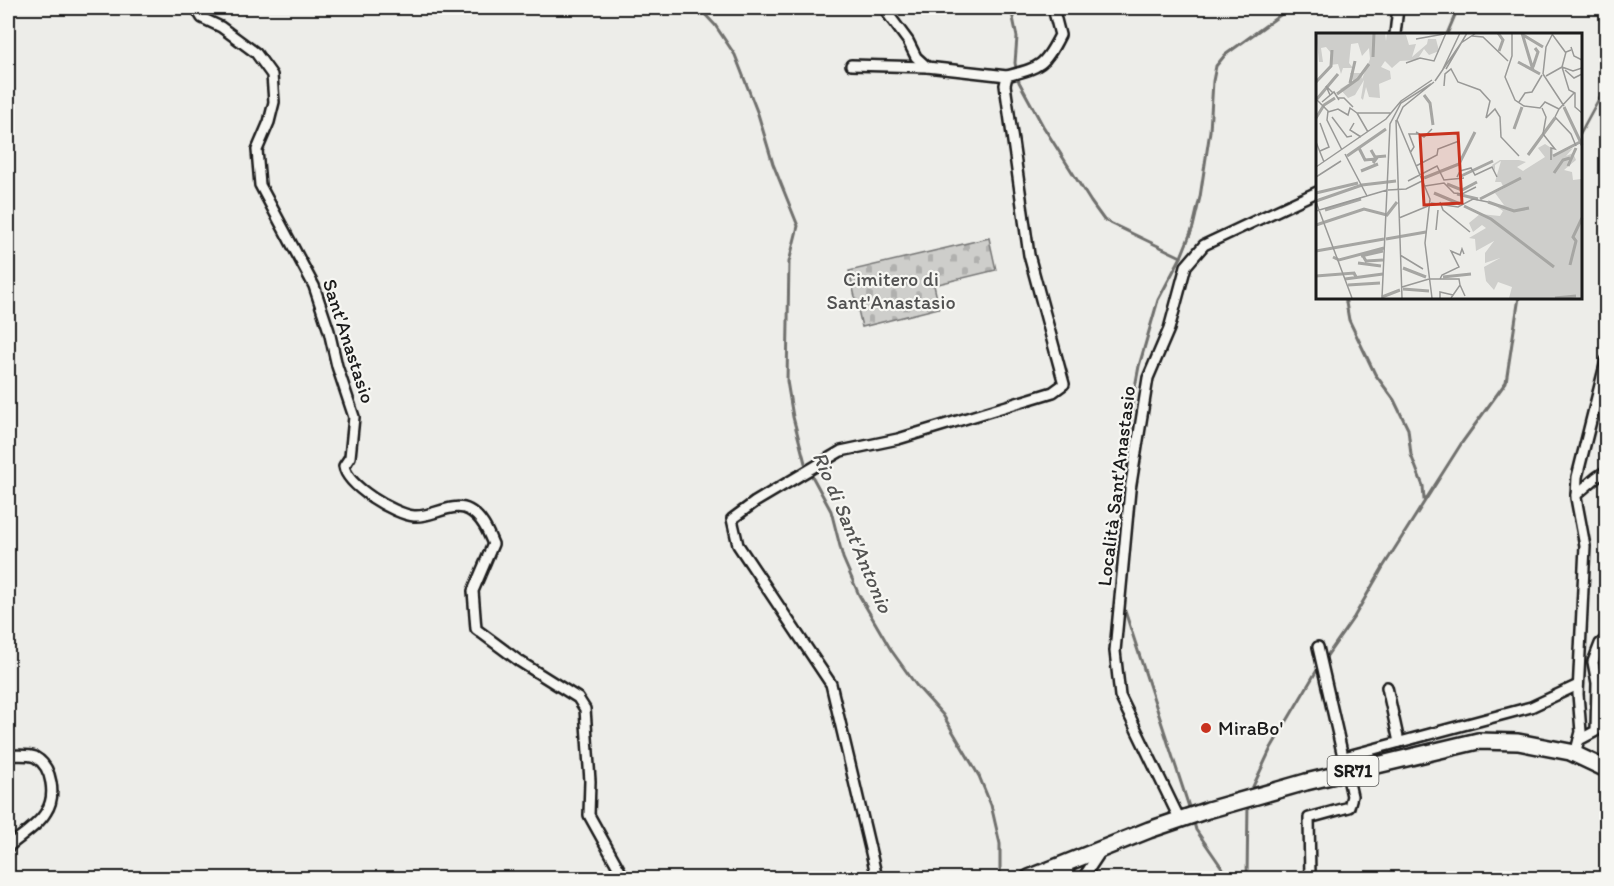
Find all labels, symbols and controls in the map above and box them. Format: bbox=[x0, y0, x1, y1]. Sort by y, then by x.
inset map bbox=[1316, 33, 1581, 298]
park label: Cimitero di Sant'Anastasio bbox=[826, 267, 956, 314]
street label: Sant'Anastasio bbox=[318, 276, 380, 406]
street label: Località Sant'Anastasio bbox=[1092, 384, 1140, 588]
water label: Rio di Sant'Antonio bbox=[808, 448, 899, 618]
place label: MiraBo' bbox=[1218, 716, 1283, 740]
marker: MiraBo' bbox=[1199, 721, 1213, 735]
road number: SR71 bbox=[1328, 756, 1378, 786]

